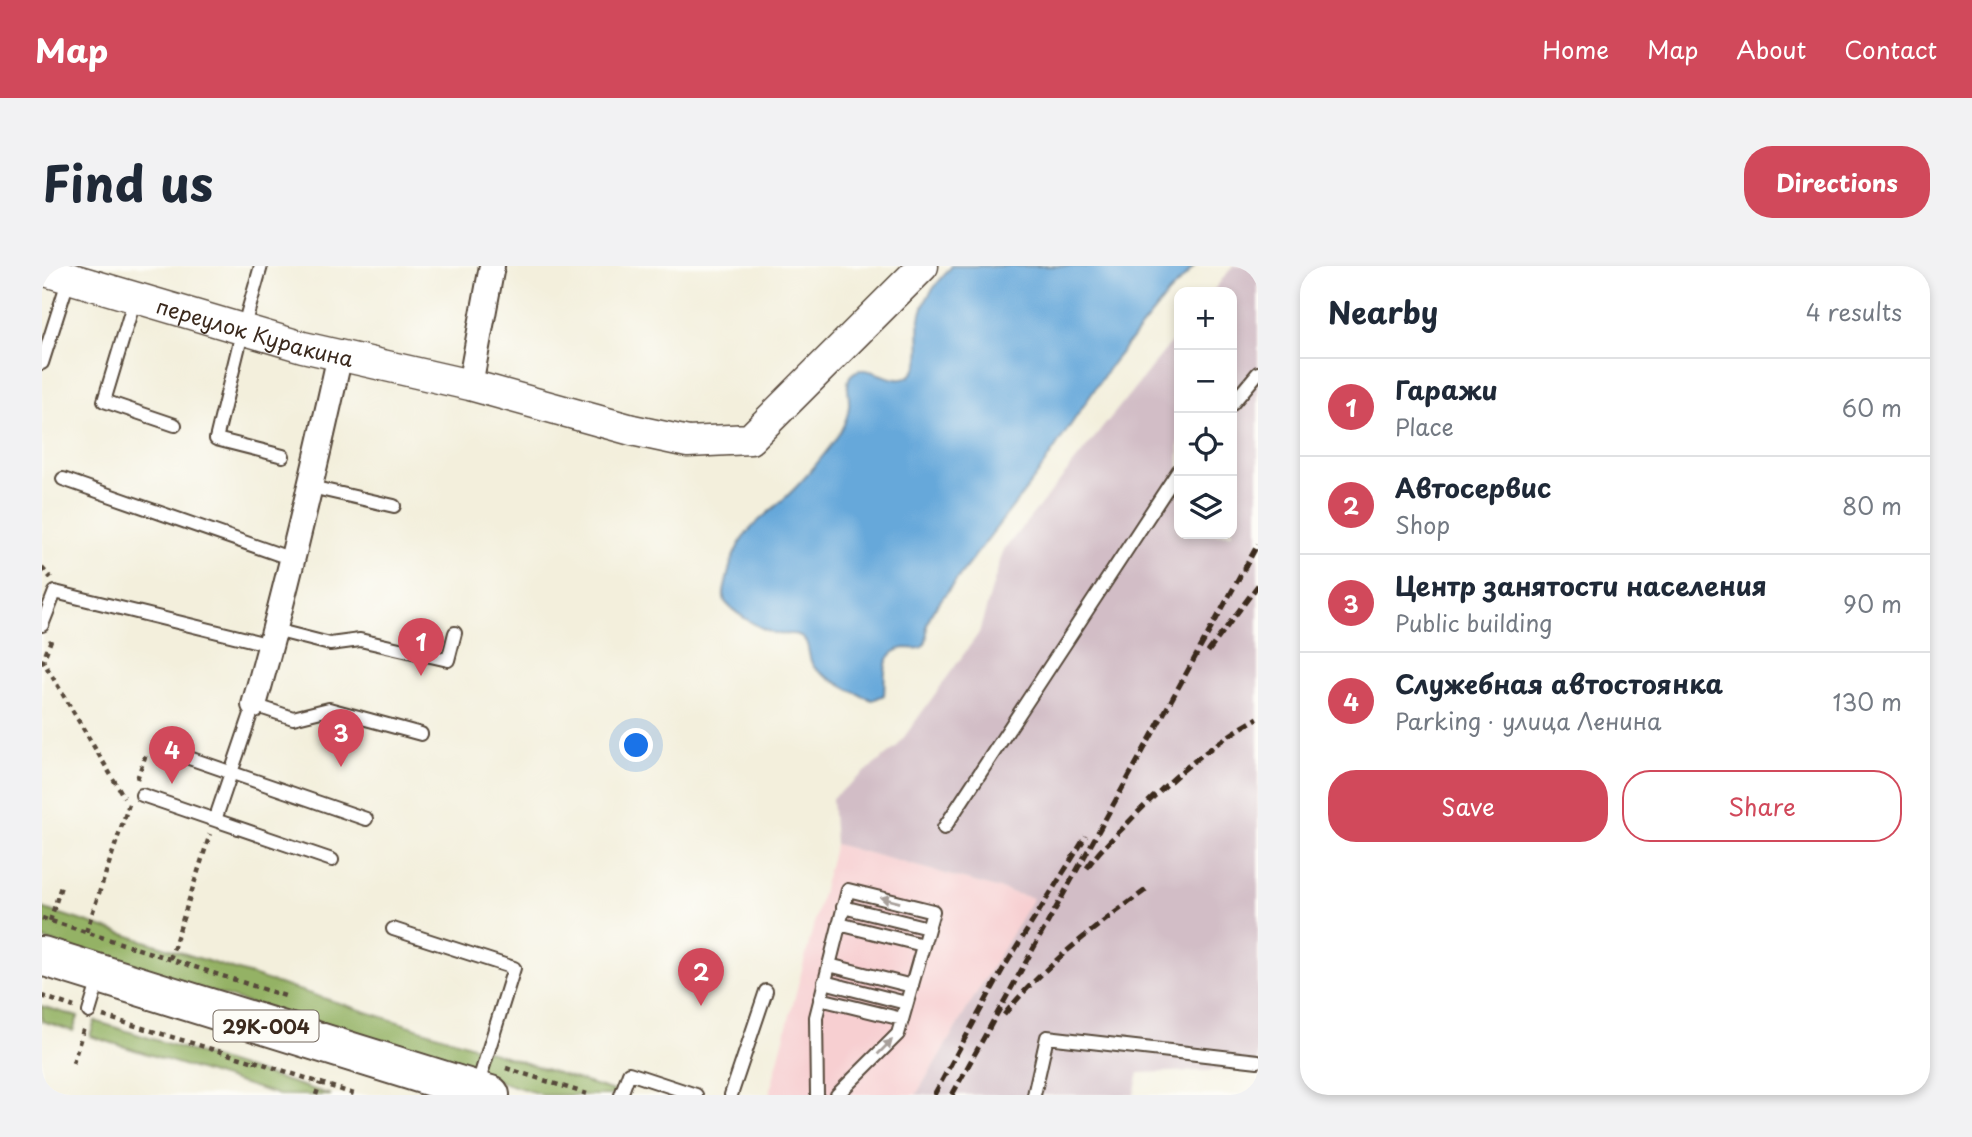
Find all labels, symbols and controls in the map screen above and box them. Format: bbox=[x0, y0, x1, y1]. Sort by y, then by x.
text: Map bbox=[35, 24, 108, 74]
text: Home bbox=[1542, 31, 1609, 67]
text: Map bbox=[1647, 31, 1698, 67]
text: About bbox=[1736, 31, 1806, 67]
text: Contact bbox=[1844, 31, 1937, 67]
text: Find us bbox=[42, 145, 213, 219]
button: Directions bbox=[1744, 146, 1930, 218]
map controls bbox=[1174, 287, 1237, 539]
button: + bbox=[1174, 287, 1237, 350]
street label: переулок Куракина bbox=[153, 289, 358, 374]
text: Nearby bbox=[1328, 289, 1438, 334]
text: 4 results bbox=[1806, 294, 1902, 329]
button: − bbox=[1174, 350, 1237, 413]
text: Гаражи bbox=[1395, 370, 1498, 409]
text: 1 bbox=[1346, 390, 1357, 425]
text: 60 m bbox=[1842, 390, 1902, 425]
text: Place bbox=[1395, 409, 1454, 444]
button: locate bbox=[1174, 413, 1237, 476]
text: Автосервис bbox=[1395, 468, 1551, 507]
button: layers bbox=[1174, 476, 1237, 539]
text: 2 bbox=[1343, 488, 1359, 523]
text: 80 m bbox=[1842, 488, 1902, 523]
text: Shop bbox=[1395, 507, 1450, 542]
text: Центр занятости населения bbox=[1395, 566, 1767, 605]
text: 3 bbox=[1343, 586, 1359, 621]
text: 90 m bbox=[1843, 586, 1902, 621]
text: Public building bbox=[1395, 605, 1552, 640]
pin: 1 bbox=[398, 618, 444, 676]
text: Служебная автостоянка bbox=[1395, 664, 1723, 703]
text: 4 bbox=[1343, 684, 1359, 719]
text: 130 m bbox=[1832, 684, 1902, 719]
text: Parking · улица Ленина bbox=[1395, 703, 1662, 738]
pin: 3 bbox=[318, 709, 364, 767]
pin: 4 bbox=[149, 726, 195, 784]
your location bbox=[619, 728, 653, 762]
button: Save bbox=[1328, 770, 1608, 842]
button: Share bbox=[1622, 770, 1902, 842]
one-way arrow bbox=[879, 894, 901, 905]
pin: 2 bbox=[678, 948, 724, 1006]
road number: 29К-004 bbox=[214, 1010, 318, 1042]
one-way arrow bbox=[877, 1038, 894, 1055]

